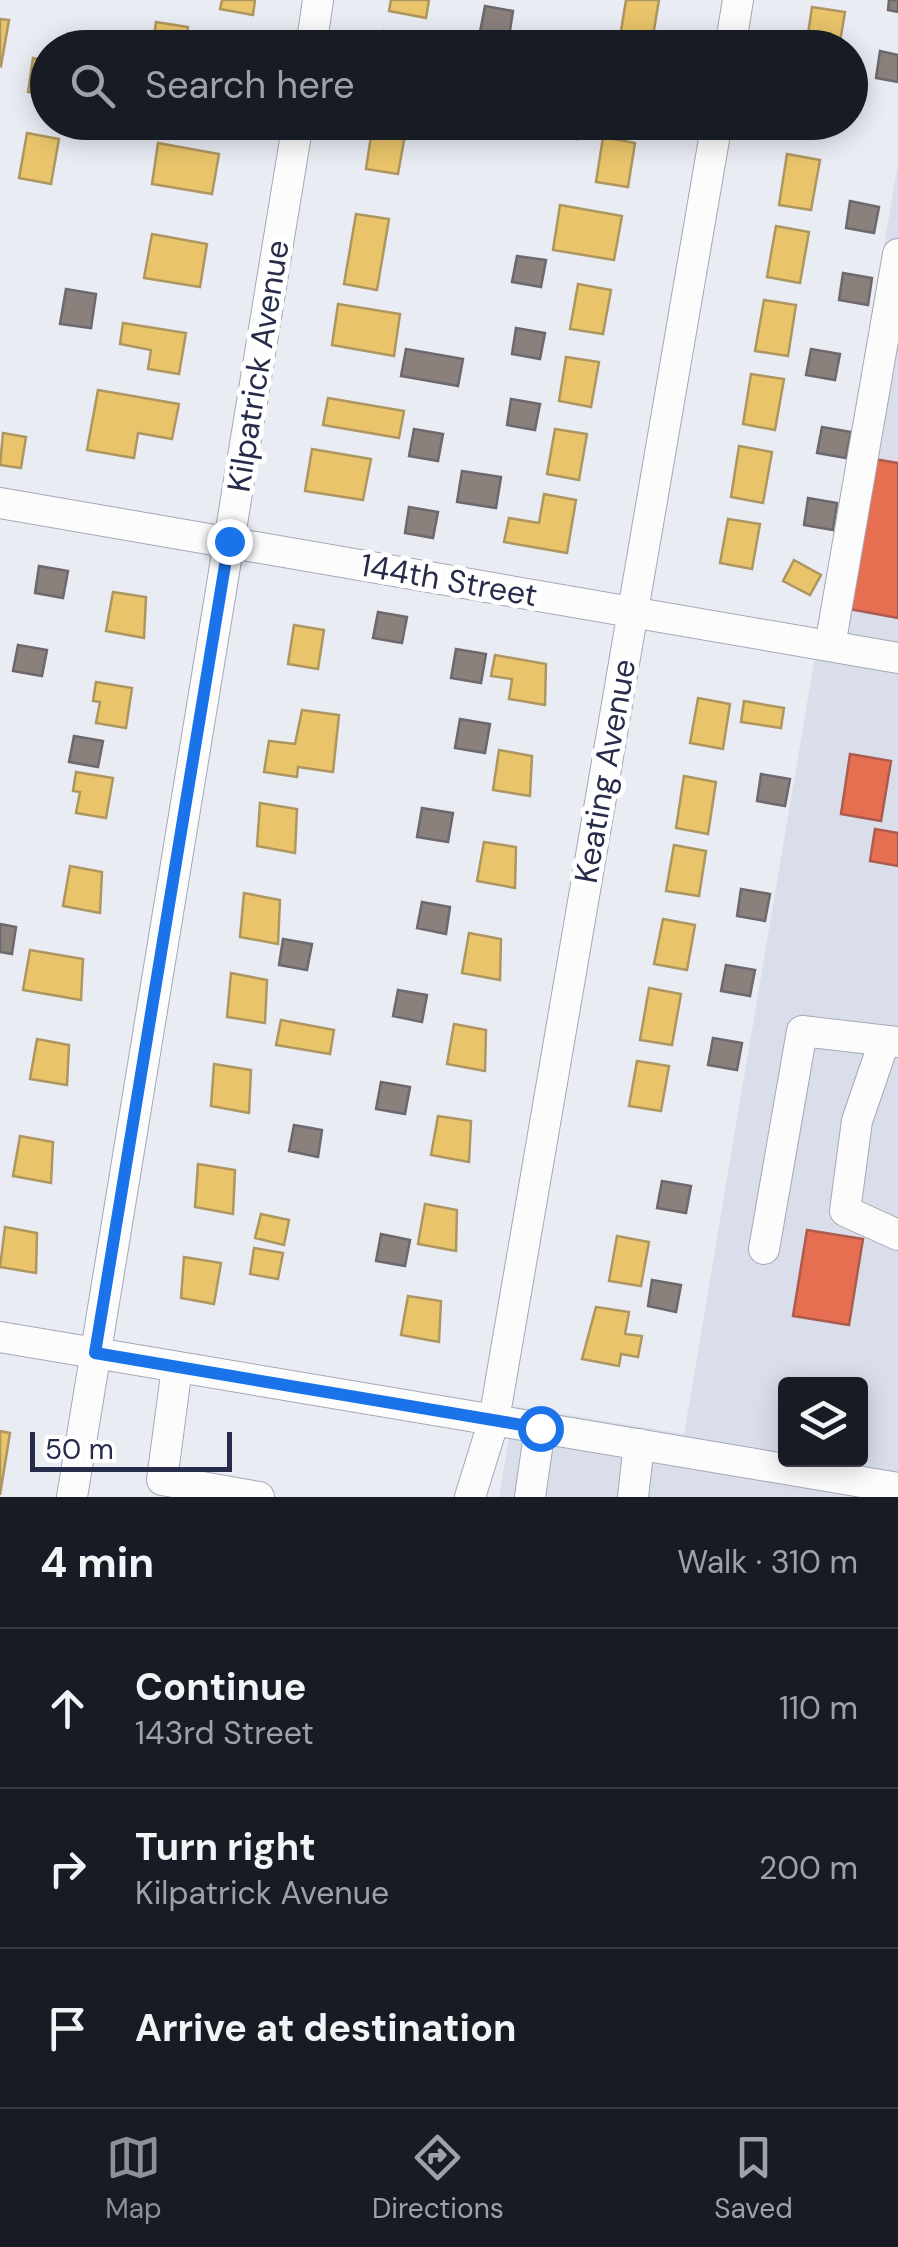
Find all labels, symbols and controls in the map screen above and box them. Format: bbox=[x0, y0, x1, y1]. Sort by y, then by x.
search box bbox=[30, 30, 868, 140]
icon: search bbox=[65, 58, 120, 113]
text: Search here bbox=[145, 60, 355, 110]
street label: Kilpatrick Avenue bbox=[217, 237, 299, 495]
route end bbox=[207, 519, 253, 565]
street label: 144th Street bbox=[357, 544, 541, 616]
street label: Keating Avenue bbox=[565, 656, 645, 886]
map controls bbox=[778, 1377, 868, 1467]
button: layers bbox=[778, 1377, 868, 1467]
route start bbox=[518, 1406, 564, 1452]
scale bar bbox=[30, 1427, 232, 1472]
text: 50 m bbox=[45, 1431, 114, 1468]
text: 4 min bbox=[40, 1535, 154, 1590]
text: Walk · 310 m bbox=[677, 1541, 858, 1583]
text: Continue bbox=[135, 1662, 306, 1712]
icon: ahead bbox=[40, 1681, 95, 1736]
text: 110 m bbox=[779, 1687, 858, 1729]
text: 143rd Street bbox=[135, 1712, 314, 1754]
text: Turn right bbox=[135, 1822, 316, 1872]
icon: right bbox=[40, 1841, 95, 1896]
text: 200 m bbox=[759, 1847, 858, 1889]
text: Kilpatrick Avenue bbox=[135, 1872, 389, 1914]
icon: arrive bbox=[40, 2001, 95, 2056]
text: Arrive at destination bbox=[135, 2003, 517, 2053]
tab: Map bbox=[105, 2130, 162, 2227]
tab: Directions bbox=[372, 2130, 504, 2227]
tab: Saved bbox=[714, 2130, 793, 2227]

